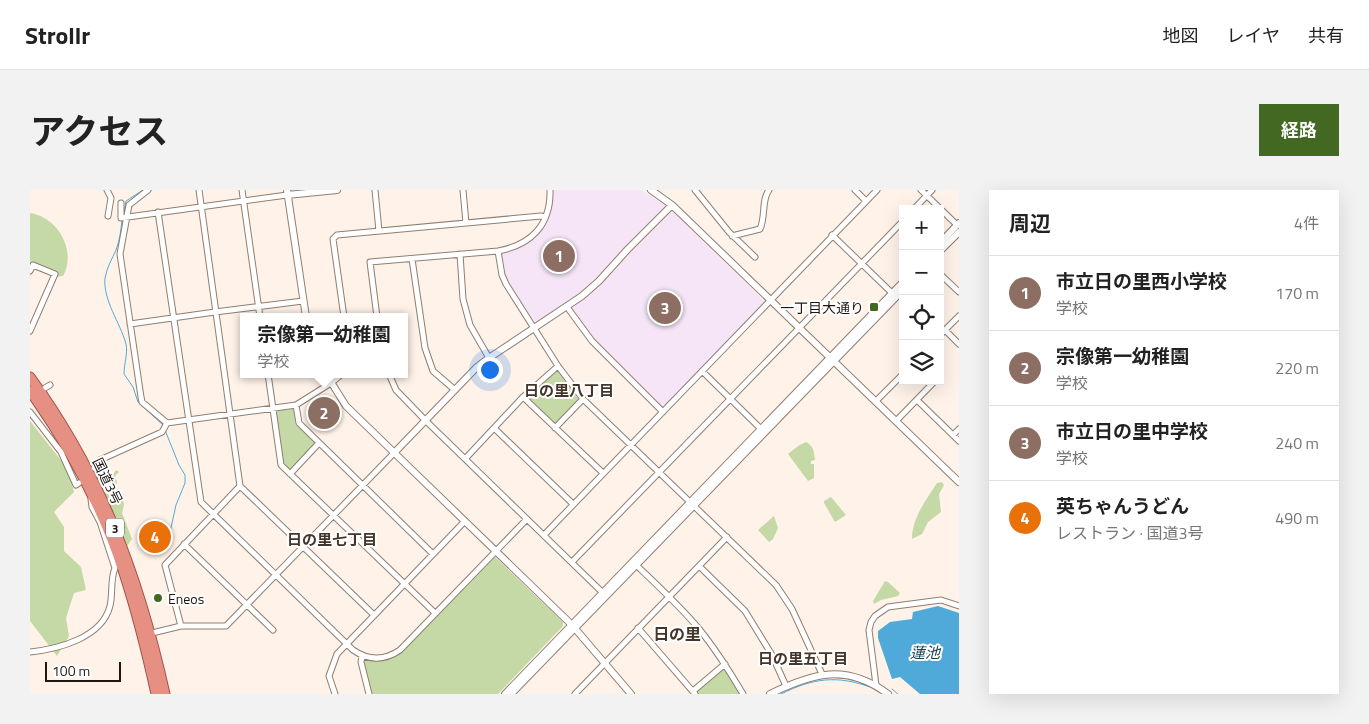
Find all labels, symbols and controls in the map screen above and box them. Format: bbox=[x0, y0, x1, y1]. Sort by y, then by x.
text: Strollr bbox=[25, 17, 90, 53]
text: 地図 bbox=[1163, 22, 1199, 49]
text: レイヤ bbox=[1227, 22, 1280, 49]
text: 共有 bbox=[1308, 22, 1344, 49]
text: アクセス bbox=[30, 104, 168, 158]
button: 経路 bbox=[1259, 104, 1339, 156]
map controls bbox=[899, 205, 944, 385]
button: + bbox=[899, 205, 944, 250]
text: 周辺 bbox=[1009, 207, 1051, 239]
text: 4件 bbox=[1294, 211, 1319, 235]
pin: 1 bbox=[543, 237, 575, 275]
button: − bbox=[899, 250, 944, 295]
text: 市立日の里西小学校 bbox=[1056, 266, 1227, 295]
text: 1 bbox=[1021, 281, 1029, 305]
text: 170 m bbox=[1275, 281, 1319, 305]
pin: 3 bbox=[649, 289, 681, 327]
button: locate bbox=[899, 295, 944, 340]
text: 学校 bbox=[1056, 296, 1088, 320]
place label: 一丁目大通り bbox=[780, 297, 864, 318]
marker: 一丁目大通り bbox=[868, 301, 880, 313]
popup bbox=[240, 313, 408, 378]
text: 宗像第一幼稚園 bbox=[257, 319, 391, 348]
button: layers bbox=[899, 340, 944, 385]
text: 宗像第一幼稚園 bbox=[1056, 341, 1189, 370]
text: 学校 bbox=[257, 349, 290, 373]
text: 2 bbox=[1021, 356, 1029, 380]
text: 220 m bbox=[1275, 356, 1319, 380]
your location bbox=[477, 357, 503, 383]
text: 学校 bbox=[1056, 371, 1088, 395]
district label: 日の里八丁目 bbox=[524, 379, 614, 402]
pin: 2 bbox=[308, 394, 340, 432]
text: 市立日の里中学校 bbox=[1056, 416, 1208, 445]
text: 3 bbox=[1021, 431, 1029, 455]
text: 240 m bbox=[1275, 431, 1319, 455]
text: 学校 bbox=[1056, 446, 1088, 470]
street label: 国道3号 bbox=[88, 454, 128, 508]
text: 英ちゃんうどん bbox=[1056, 491, 1189, 520]
text: 4 bbox=[1021, 506, 1029, 530]
text: 490 m bbox=[1275, 506, 1319, 530]
road number: 3 bbox=[106, 518, 124, 538]
pin: 4 bbox=[139, 518, 171, 556]
text: レストラン · 国道3号 bbox=[1056, 521, 1203, 545]
district label: 日の里七丁目 bbox=[287, 528, 377, 551]
place label: Eneos bbox=[168, 588, 204, 609]
marker: Eneos bbox=[152, 592, 164, 604]
district label: 日の里 bbox=[653, 622, 701, 646]
water label: 蓮池 bbox=[910, 641, 942, 664]
district label: 日の里五丁目 bbox=[758, 647, 848, 670]
scale bar bbox=[45, 659, 121, 682]
text: 100 m bbox=[52, 660, 90, 681]

